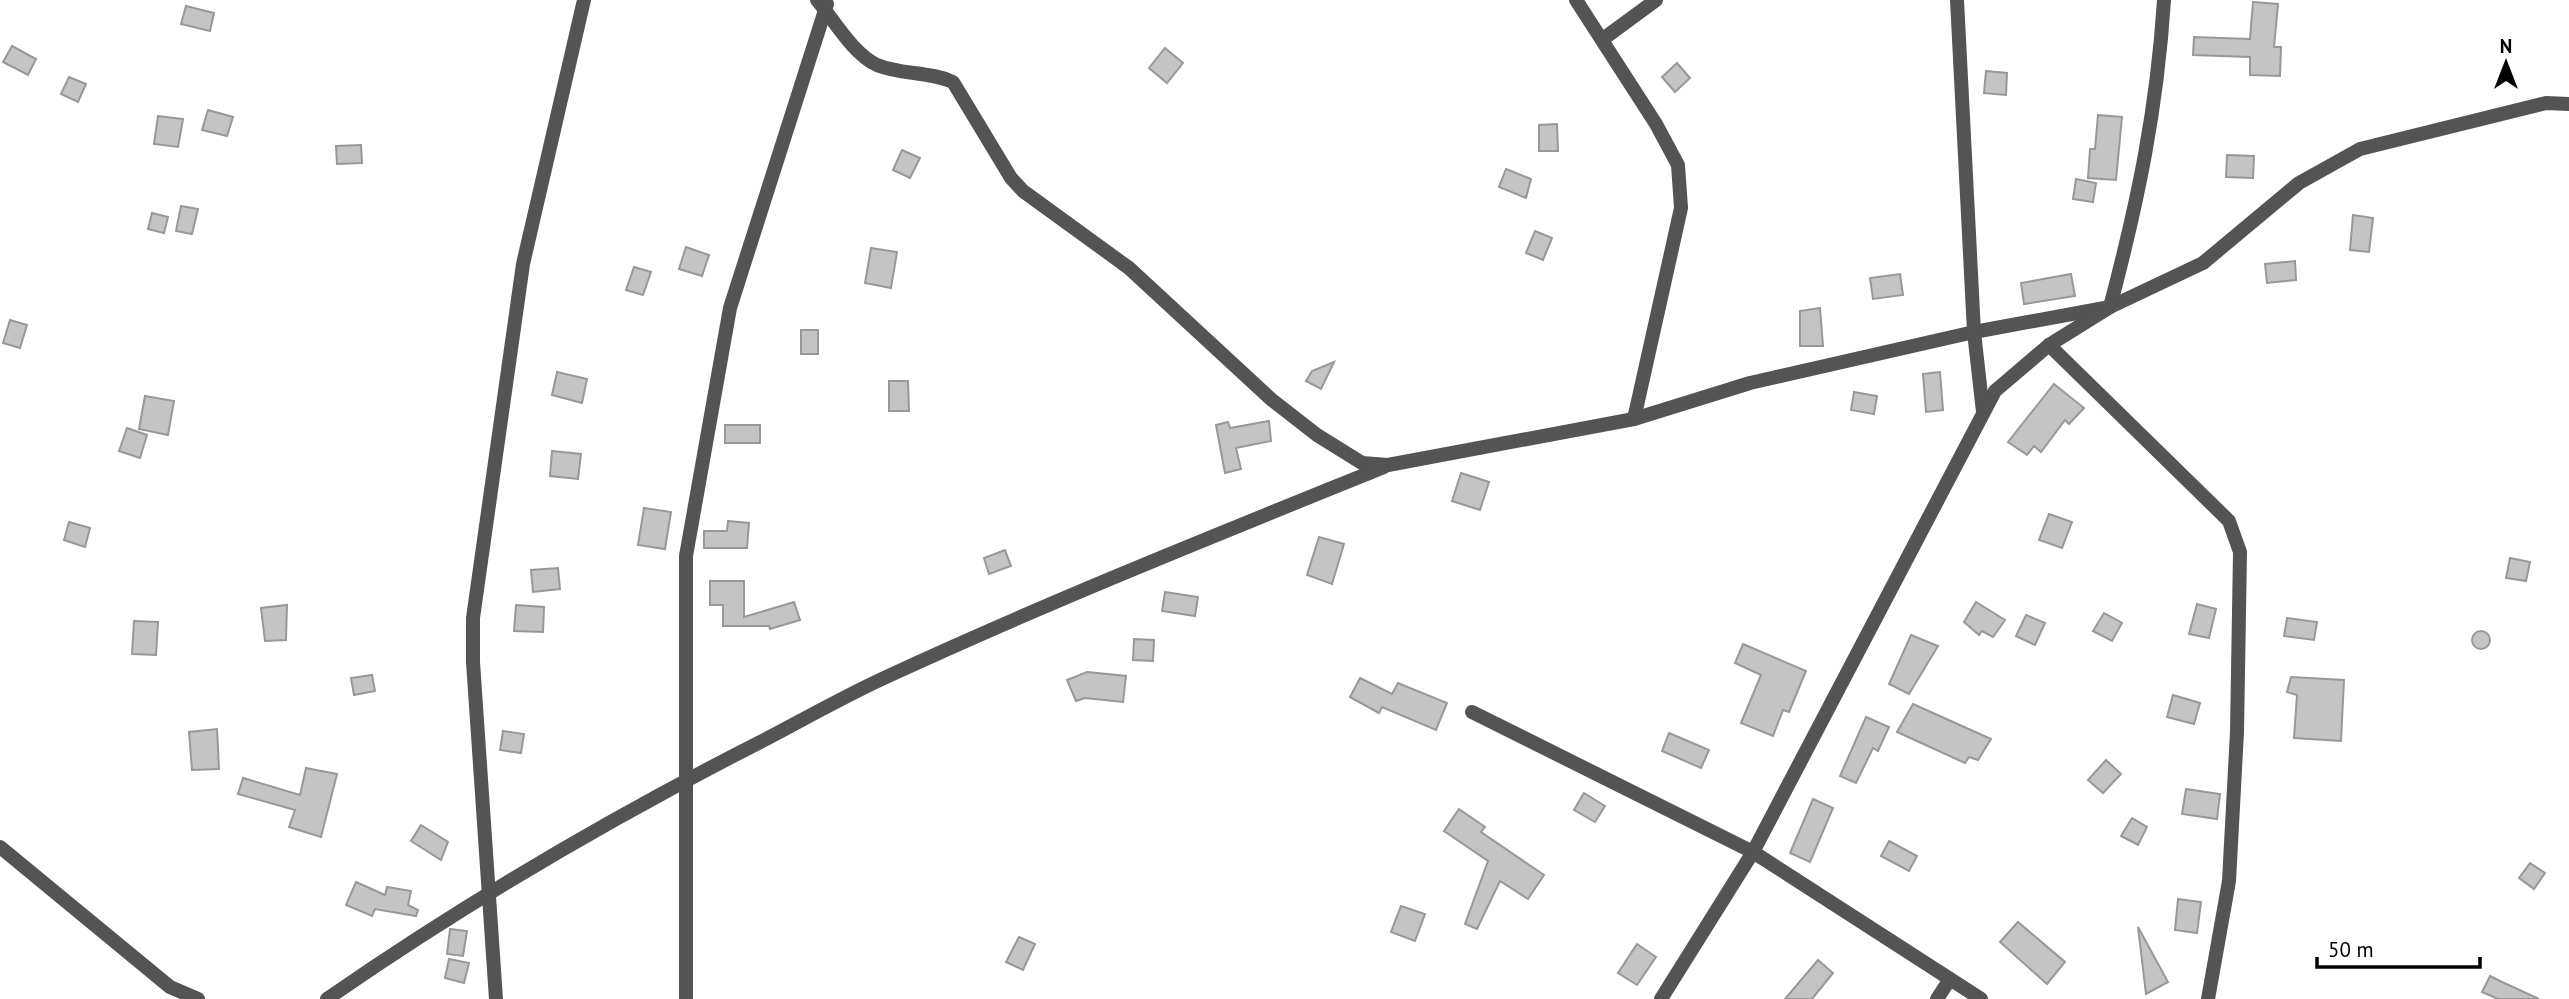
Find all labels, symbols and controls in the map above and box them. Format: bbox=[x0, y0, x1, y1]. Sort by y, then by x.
north arrow bbox=[2471, 28, 2541, 98]
text: N bbox=[2500, 34, 2512, 58]
scale bar bbox=[2317, 926, 2480, 970]
text: 50 m bbox=[2328, 936, 2374, 963]

